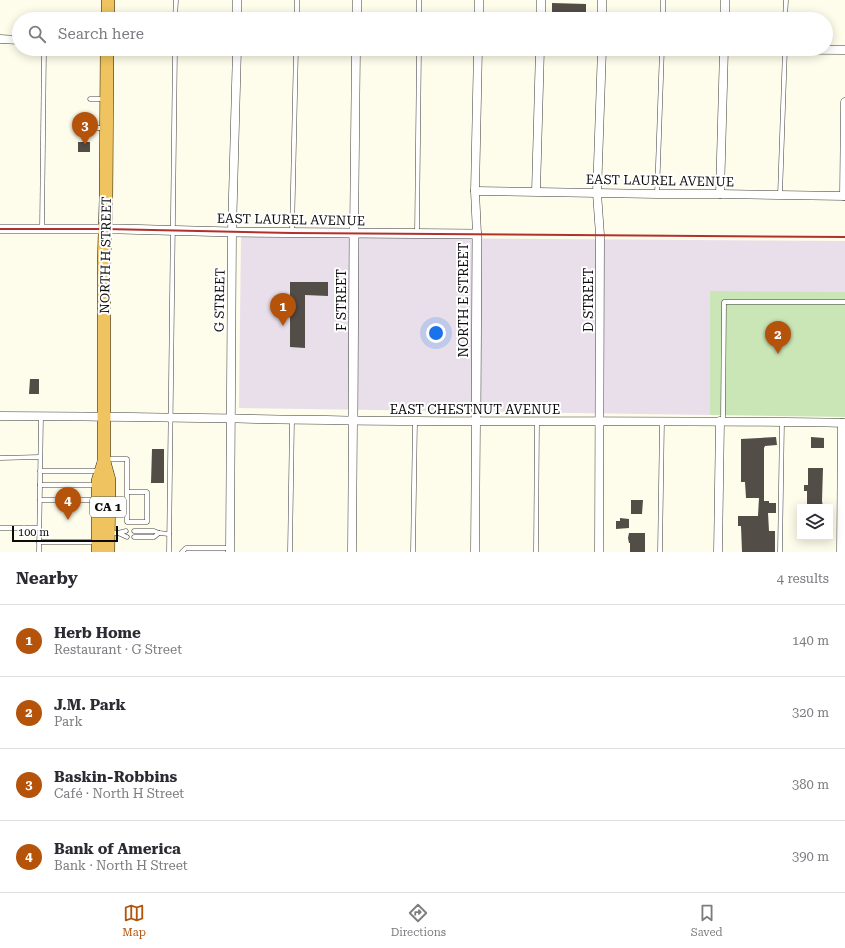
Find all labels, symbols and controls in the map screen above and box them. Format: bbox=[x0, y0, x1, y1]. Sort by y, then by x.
search box bbox=[12, 12, 833, 56]
icon: search bbox=[26, 23, 48, 45]
text: Search here bbox=[58, 25, 144, 43]
pin: 3 bbox=[72, 112, 98, 145]
street label: EAST LAUREL AVENUE bbox=[586, 172, 734, 189]
street label: NORTH H STREET bbox=[97, 196, 114, 314]
street label: EAST LAUREL AVENUE bbox=[217, 211, 365, 228]
street label: NORTH E STREET bbox=[456, 242, 471, 357]
street label: G STREET bbox=[211, 267, 228, 332]
street label: D STREET bbox=[581, 268, 596, 332]
street label: F STREET bbox=[334, 269, 349, 331]
pin: 1 bbox=[270, 293, 296, 326]
pin: 2 bbox=[765, 321, 791, 354]
your location bbox=[426, 323, 446, 343]
street label: EAST CHESTNUT AVENUE bbox=[390, 402, 560, 417]
pin: 4 bbox=[55, 487, 81, 520]
road number: CA 1 bbox=[90, 497, 126, 517]
map controls bbox=[797, 504, 833, 540]
button: layers bbox=[797, 504, 833, 540]
scale bar bbox=[12, 524, 118, 543]
text: 100 m bbox=[18, 526, 49, 539]
text: Nearby bbox=[16, 568, 78, 588]
text: 4 results bbox=[777, 571, 829, 586]
text: Herb Home bbox=[54, 624, 141, 642]
text: 1 bbox=[25, 633, 33, 648]
text: 140 m bbox=[792, 633, 829, 648]
text: Restaurant · G Street bbox=[54, 642, 182, 657]
text: J.M. Park bbox=[54, 696, 126, 714]
text: 2 bbox=[25, 705, 33, 720]
text: 320 m bbox=[792, 705, 829, 720]
text: Park bbox=[54, 714, 83, 729]
text: Baskin-Robbins bbox=[54, 768, 177, 786]
text: 3 bbox=[25, 777, 33, 792]
text: 380 m bbox=[792, 777, 829, 792]
text: Café · North H Street bbox=[54, 786, 184, 801]
text: Bank of America bbox=[54, 840, 181, 858]
text: 4 bbox=[25, 849, 33, 864]
text: 390 m bbox=[792, 849, 829, 864]
text: Bank · North H Street bbox=[54, 858, 188, 873]
tab: Map bbox=[122, 902, 146, 939]
tab: Directions bbox=[391, 902, 446, 939]
tab: Saved bbox=[691, 902, 723, 939]

